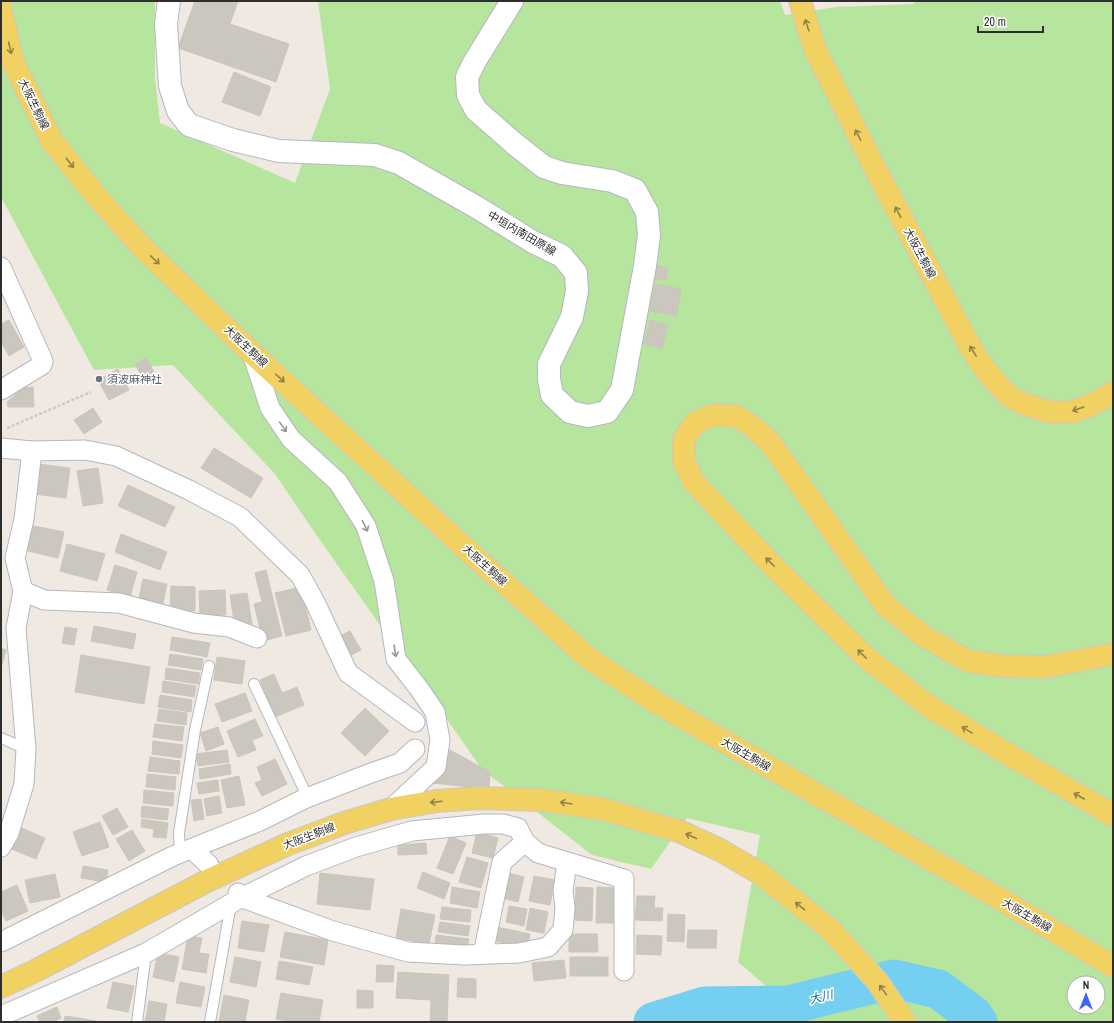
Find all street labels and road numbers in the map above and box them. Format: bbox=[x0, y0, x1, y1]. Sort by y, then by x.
street label: 大阪生駒線 bbox=[16, 76, 52, 132]
street label: 中垣内南田原線 bbox=[485, 208, 559, 258]
street label: 大阪生駒線 bbox=[901, 225, 939, 281]
street label: 大阪生駒線 bbox=[221, 322, 271, 370]
street label: 大阪生駒線 bbox=[460, 541, 510, 589]
street label: 大阪生駒線 bbox=[719, 734, 773, 774]
street label: 大阪生駒線 bbox=[281, 820, 337, 852]
street label: 大阪生駒線 bbox=[1000, 895, 1054, 935]

